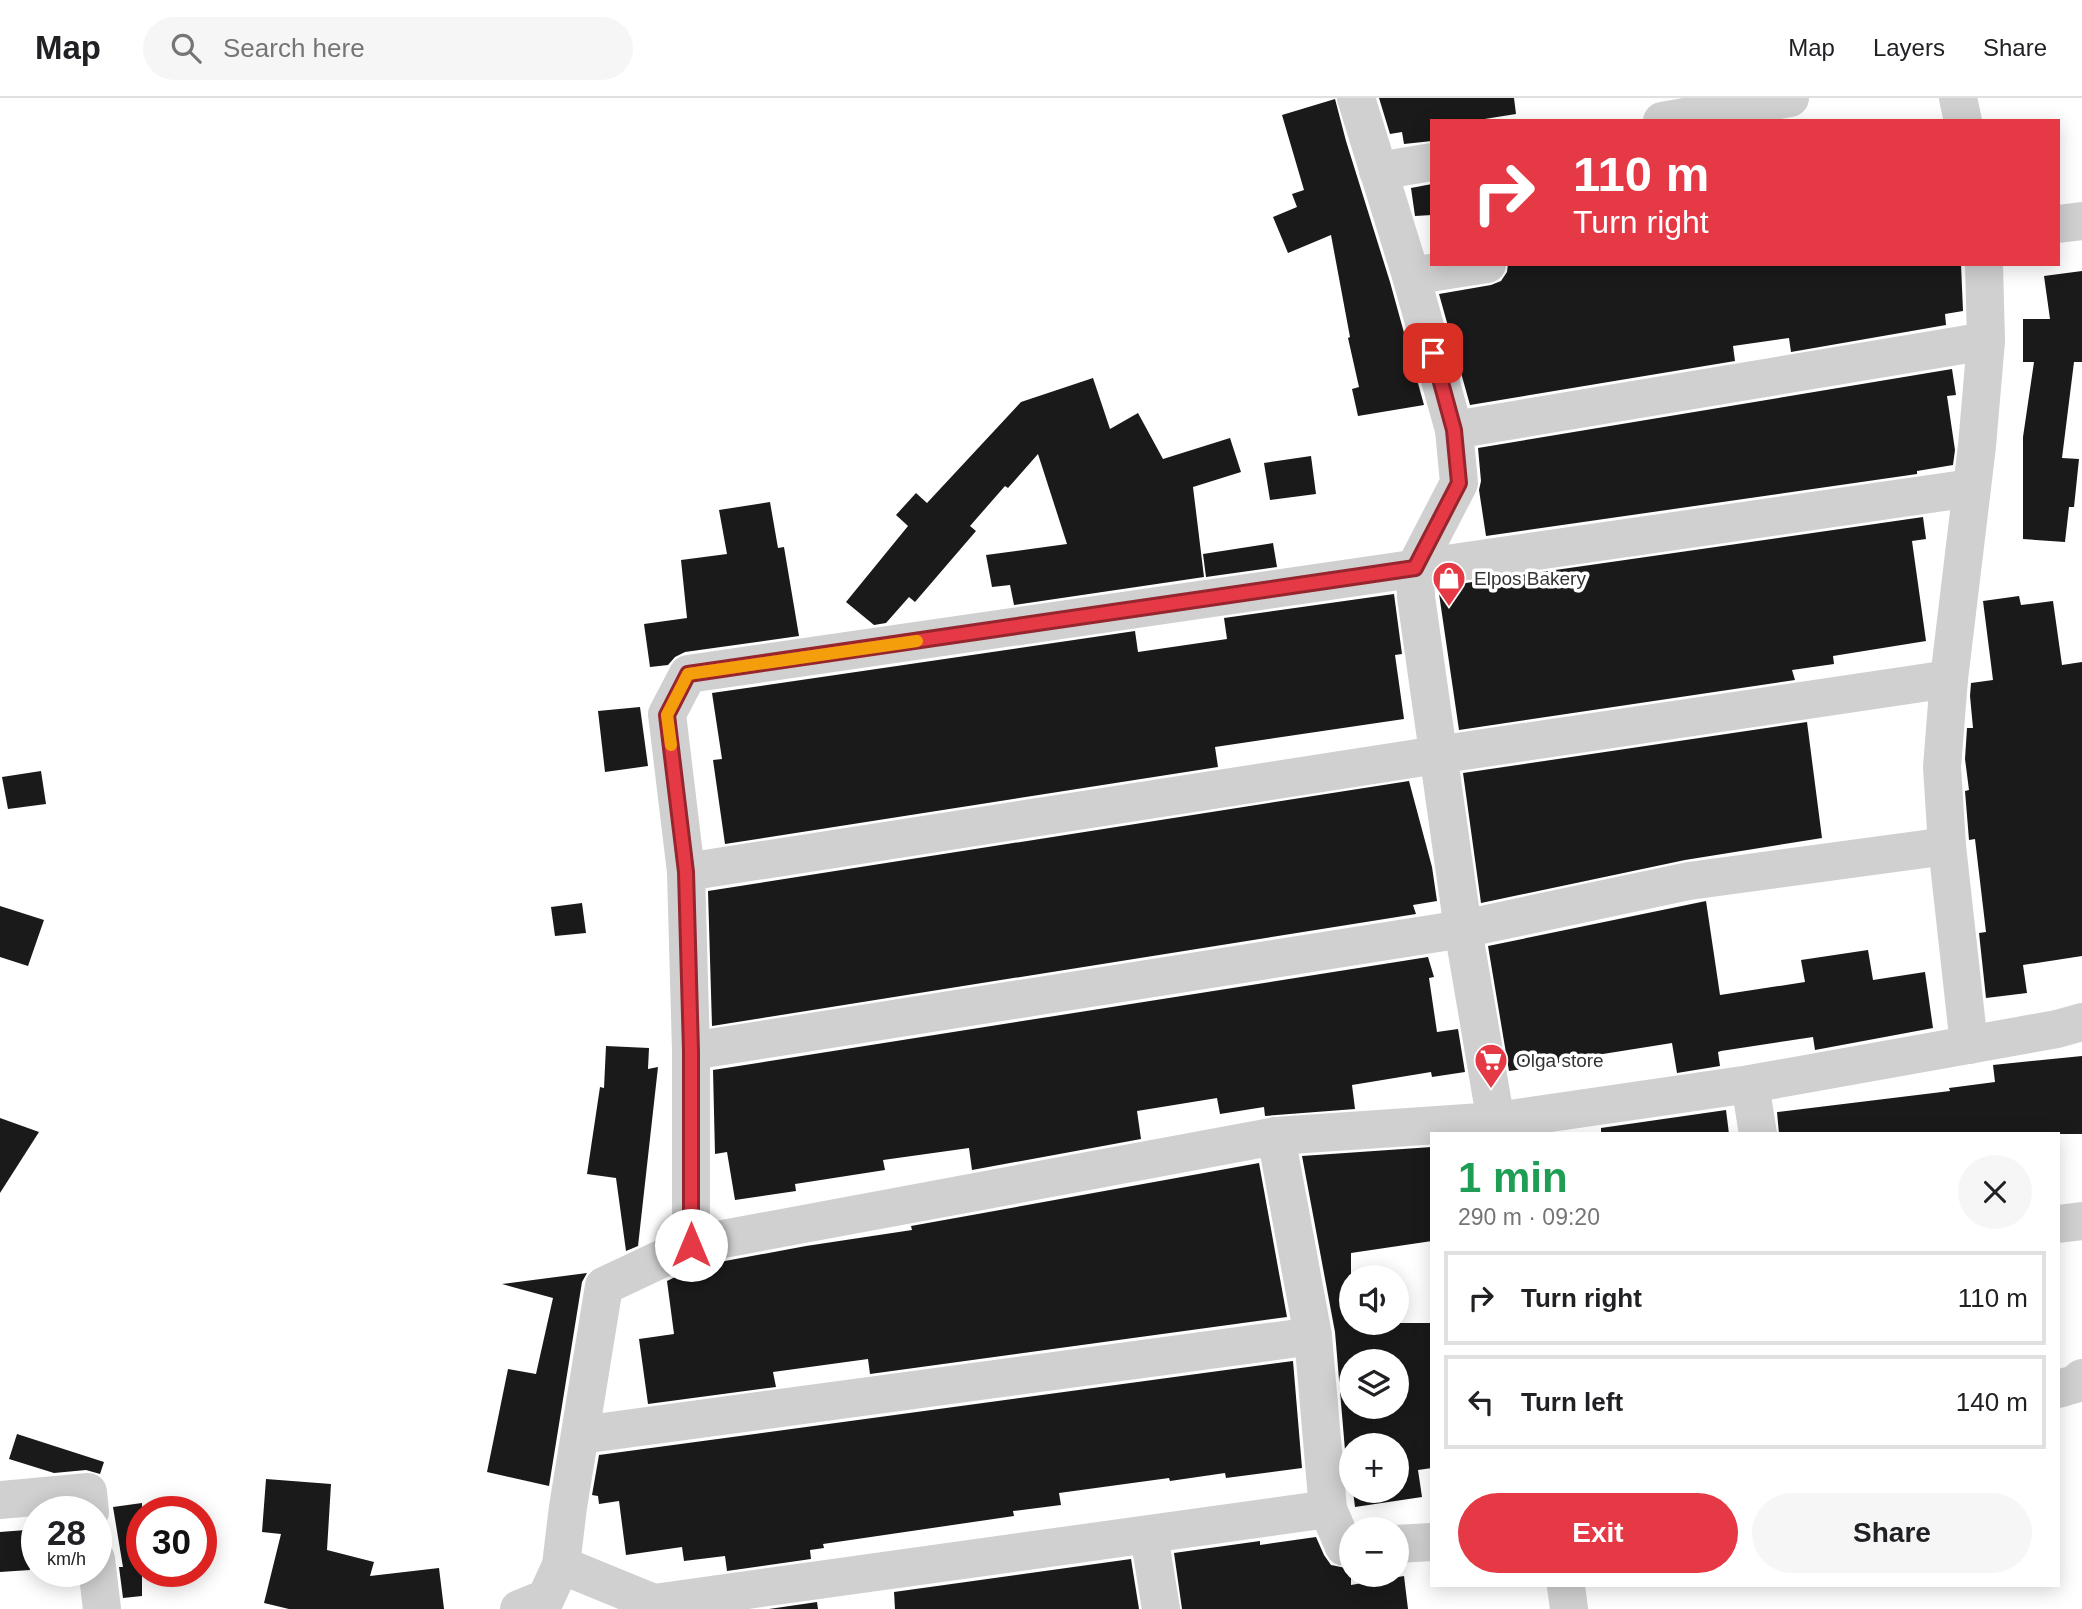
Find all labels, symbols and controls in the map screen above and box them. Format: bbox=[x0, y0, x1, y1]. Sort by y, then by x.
search box bbox=[143, 17, 633, 80]
text: Map bbox=[35, 29, 101, 66]
icon: search bbox=[167, 29, 205, 67]
text: Search here bbox=[223, 33, 365, 63]
text: Map bbox=[1788, 34, 1835, 61]
text: Layers bbox=[1873, 34, 1945, 61]
text: Share bbox=[1983, 34, 2047, 61]
icon: right bbox=[1458, 147, 1549, 238]
text: 110 m bbox=[1573, 147, 1709, 201]
text: Turn right bbox=[1573, 204, 1709, 240]
pin bbox=[1403, 323, 1463, 383]
icon: arrive bbox=[1414, 334, 1452, 372]
shop icon: Elpos Bakery bbox=[1430, 559, 1468, 608]
place label: Elpos Bakery bbox=[1474, 568, 1586, 589]
supermarket icon: Olga store bbox=[1472, 1041, 1510, 1090]
place label: Olga store bbox=[1516, 1050, 1604, 1071]
text: 1 min bbox=[1458, 1154, 1568, 1201]
button: close bbox=[1958, 1155, 2032, 1229]
text: 290 m · 09:20 bbox=[1458, 1204, 1600, 1230]
position arrow bbox=[654, 1208, 728, 1282]
map controls bbox=[1339, 1265, 1409, 1587]
button: sound bbox=[1339, 1265, 1409, 1335]
icon: right bbox=[1462, 1279, 1500, 1317]
text: Turn right bbox=[1521, 1283, 1642, 1313]
text: 110 m bbox=[1958, 1283, 2028, 1313]
button: layers bbox=[1339, 1349, 1409, 1419]
icon: left bbox=[1462, 1383, 1500, 1421]
text: Turn left bbox=[1521, 1387, 1623, 1417]
text: 140 m bbox=[1956, 1387, 2028, 1417]
button: + bbox=[1339, 1433, 1409, 1503]
button: Exit bbox=[1458, 1493, 1738, 1573]
button: Share bbox=[1752, 1493, 2032, 1573]
speed limit sign: 30 bbox=[126, 1496, 217, 1587]
text: 28 bbox=[47, 1513, 86, 1552]
button: − bbox=[1339, 1517, 1409, 1587]
text: km/h bbox=[47, 1549, 86, 1569]

